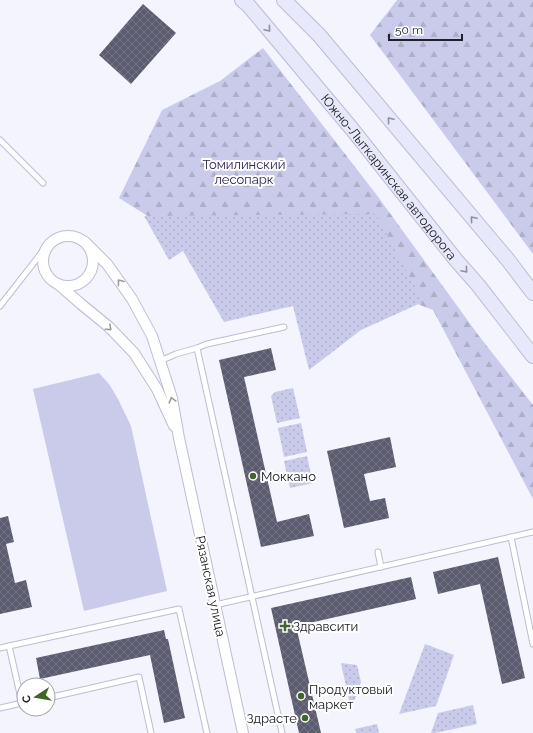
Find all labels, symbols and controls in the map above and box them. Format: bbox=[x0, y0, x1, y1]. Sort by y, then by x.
scale bar bbox=[389, 16, 462, 42]
text: 50 m bbox=[395, 23, 423, 37]
one-way arrow bbox=[263, 24, 270, 32]
street label: Южно-Лыткаринская автодорога bbox=[318, 91, 460, 263]
one-way arrow bbox=[387, 117, 394, 125]
park label: Томилинский лесопарк bbox=[202, 157, 286, 187]
one-way arrow bbox=[471, 217, 478, 224]
one-way arrow bbox=[461, 266, 468, 273]
one-way arrow bbox=[117, 279, 125, 286]
one-way arrow bbox=[104, 323, 112, 330]
one-way arrow bbox=[168, 397, 177, 404]
place label: Моккано bbox=[261, 469, 316, 484]
marker: Моккано bbox=[248, 471, 258, 481]
street label: Рязанская улица bbox=[192, 534, 229, 638]
place label: Здравсити bbox=[293, 619, 358, 634]
marker: Здравсити bbox=[280, 621, 290, 631]
north arrow bbox=[16, 677, 56, 717]
place label: Продуктовый маркет bbox=[309, 682, 393, 712]
marker: Продуктовый маркет bbox=[296, 691, 306, 701]
text: С bbox=[19, 693, 34, 704]
place label: Здрасте bbox=[246, 711, 297, 726]
marker: Здрасте bbox=[300, 713, 310, 723]

